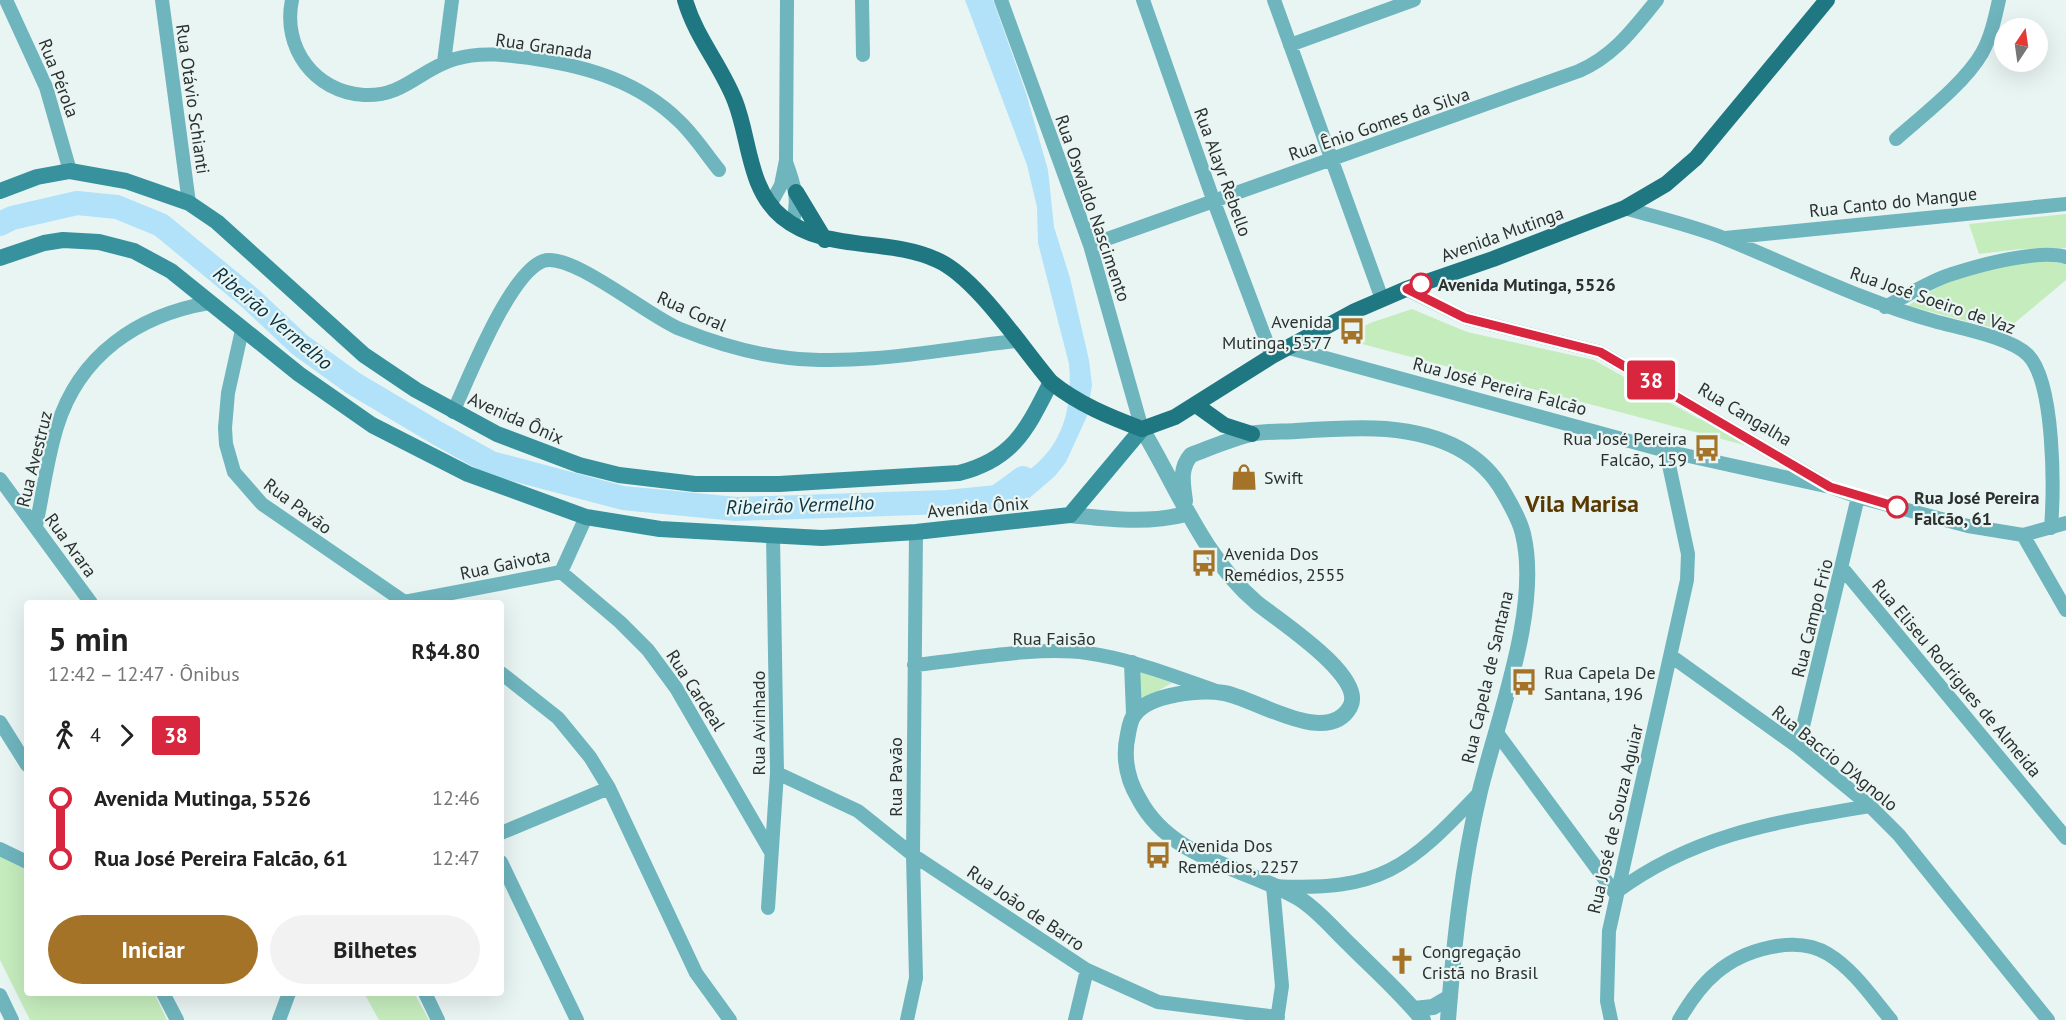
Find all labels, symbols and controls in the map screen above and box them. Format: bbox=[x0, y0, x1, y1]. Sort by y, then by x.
north arrow bbox=[1994, 18, 2048, 72]
map controls bbox=[1994, 18, 2048, 72]
street label: Rua Otávio Schianti bbox=[171, 22, 215, 176]
street label: Rua Granada bbox=[494, 28, 594, 64]
street label: Rua Pérola bbox=[33, 35, 85, 121]
street label: Rua Ênio Gomes da Silva bbox=[1285, 82, 1473, 166]
street label: Rua Alayr Rebello bbox=[1189, 104, 1257, 240]
street label: Rua Oswaldo Nascimento bbox=[1050, 112, 1136, 304]
street label: Rua Canto do Mangue bbox=[1808, 182, 1978, 222]
street label: Avenida Mutinga bbox=[1437, 201, 1567, 267]
water label: Ribeirão Vermelho bbox=[208, 260, 338, 376]
street label: Rua José Soeiro de Vaz bbox=[1847, 261, 2019, 339]
marker: Avenida Mutinga, 5526 bbox=[1410, 273, 1432, 295]
place label: Avenida Mutinga, 5526 bbox=[1438, 273, 1616, 296]
street label: Rua Coral bbox=[654, 286, 731, 337]
place label: Avenida Mutinga, 5577 bbox=[1222, 310, 1332, 354]
bus stop icon: Avenida Mutinga, 5577 bbox=[1337, 316, 1367, 346]
street label: Rua José Pereira Falcão bbox=[1411, 352, 1589, 420]
line badge: 38 bbox=[1624, 360, 1678, 400]
text: 38 bbox=[1639, 367, 1663, 394]
street label: Rua Cangalha bbox=[1694, 377, 1796, 451]
street label: Avenida Ônix bbox=[465, 387, 567, 449]
street label: Rua Avestruz bbox=[11, 408, 57, 510]
place label: Rua José Pereira Falcão, 159 bbox=[1563, 427, 1687, 471]
bus stop icon: Rua José Pereira Falcão, 159 bbox=[1692, 433, 1722, 463]
shop icon: Swift bbox=[1229, 462, 1259, 492]
place label: Swift bbox=[1264, 466, 1303, 489]
street label: Rua Pavão bbox=[259, 473, 337, 539]
place label: Rua José Pereira Falcão, 61 bbox=[1914, 486, 2039, 530]
district label: Vila Marisa bbox=[1524, 488, 1639, 519]
water label: Ribeirão Vermelho bbox=[725, 489, 875, 521]
street label: Avenida Ônix bbox=[926, 491, 1030, 523]
marker: Rua José Pereira Falcão, 61 bbox=[1886, 496, 1908, 518]
street label: Rua Arara bbox=[40, 508, 102, 582]
place label: Avenida Dos Remédios, 2555 bbox=[1224, 542, 1345, 586]
street label: Rua Gaivota bbox=[458, 543, 552, 585]
bus stop icon: Avenida Dos Remédios, 2555 bbox=[1189, 548, 1219, 578]
street label: Rua Campo Frio bbox=[1786, 556, 1838, 680]
street label: Rua Eliseu Rodrigues de Almeida bbox=[1867, 574, 2047, 782]
street label: Rua Capela de Santana bbox=[1456, 588, 1518, 766]
text: 5 min bbox=[48, 617, 129, 660]
street label: Rua Faisão bbox=[1012, 627, 1096, 650]
text: R$4.80 bbox=[411, 637, 480, 665]
street label: Rua Cardeal bbox=[661, 645, 731, 735]
text: 12:42 – 12:47 · Ônibus bbox=[48, 661, 240, 687]
place label: Rua Capela De Santana, 196 bbox=[1544, 661, 1656, 705]
bus stop icon: Rua Capela De Santana, 196 bbox=[1509, 667, 1539, 697]
street label: Rua Avinhado bbox=[747, 671, 770, 775]
street label: Rua Baccio D'Agnolo bbox=[1767, 700, 1903, 816]
icon: walk bbox=[48, 719, 81, 752]
icon: forward bbox=[110, 719, 143, 752]
text: 4 bbox=[90, 722, 101, 748]
text: 38 bbox=[164, 722, 188, 749]
street label: Rua José de Souza Aguiar bbox=[1582, 722, 1648, 916]
street label: Rua Pavão bbox=[884, 737, 907, 817]
text: Avenida Mutinga, 5526 bbox=[94, 784, 311, 812]
text: 12:46 bbox=[432, 785, 480, 811]
place label: Avenida Dos Remédios, 2257 bbox=[1178, 834, 1299, 878]
bus stop icon: Avenida Dos Remédios, 2257 bbox=[1143, 840, 1173, 870]
text: Rua José Pereira Falcão, 61 bbox=[94, 844, 348, 872]
text: 12:47 bbox=[432, 845, 480, 871]
street label: Rua João de Barro bbox=[963, 860, 1089, 956]
button: Iniciar bbox=[48, 915, 258, 984]
button: Bilhetes bbox=[270, 915, 480, 984]
place label: Congregação Cristã no Brasil bbox=[1422, 940, 1539, 984]
church icon: Congregação Cristã no Brasil bbox=[1387, 946, 1417, 976]

